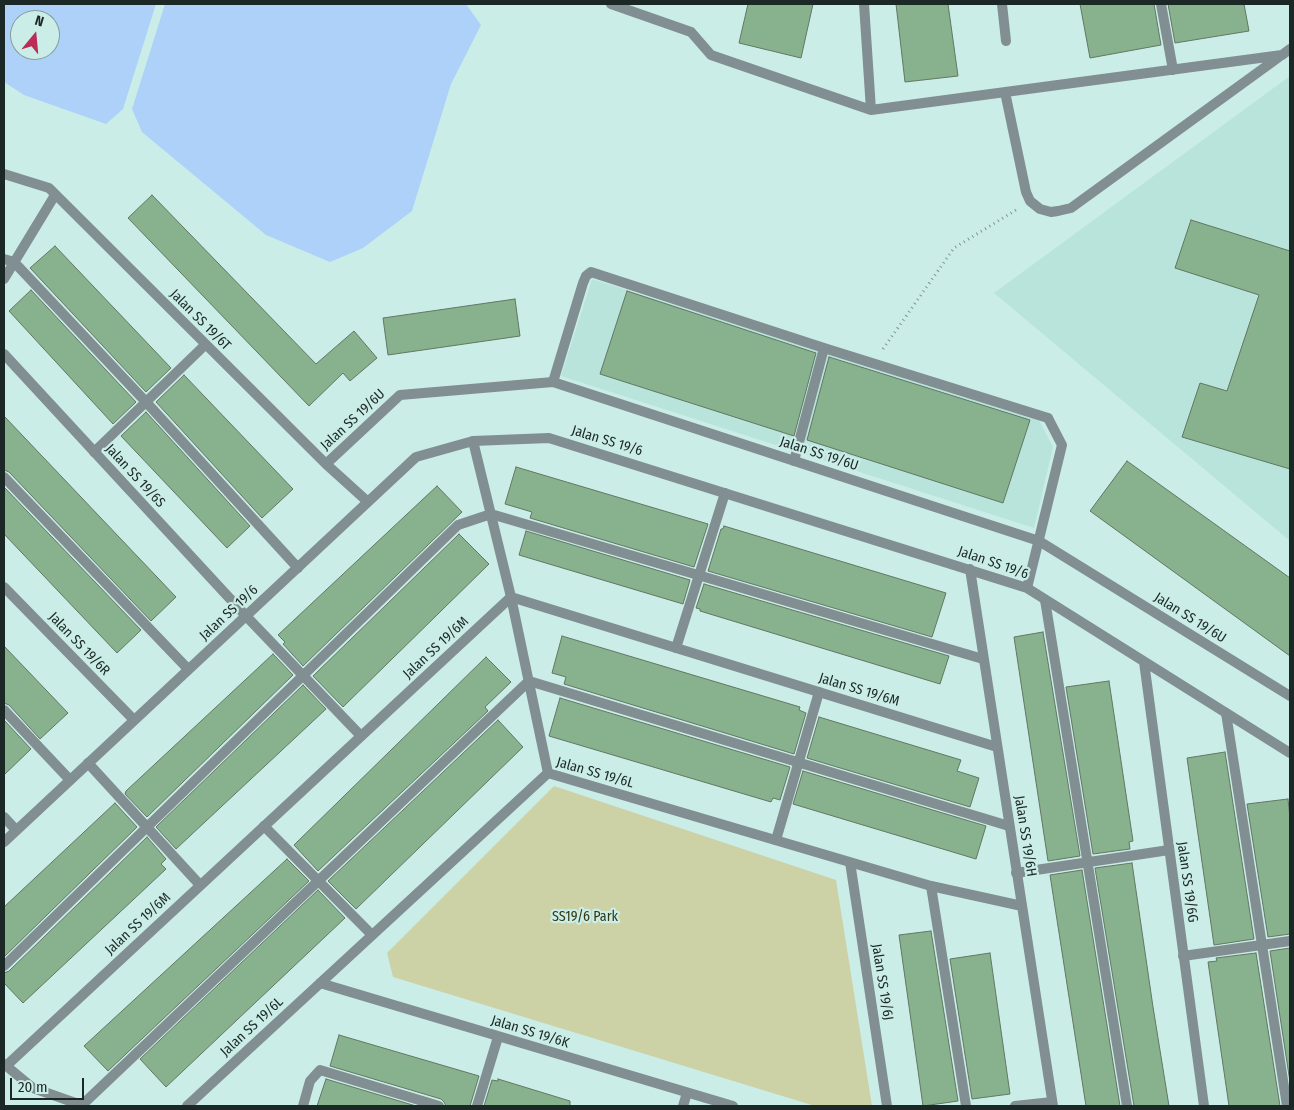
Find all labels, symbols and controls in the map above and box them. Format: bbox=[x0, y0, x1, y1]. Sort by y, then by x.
north arrow bbox=[10, 10, 60, 60]
text: N bbox=[33, 12, 46, 30]
street label: Jalan SS 19/6T bbox=[166, 286, 234, 354]
street label: Jalan SS 19/6U bbox=[317, 386, 389, 454]
street label: Jalan SS 19/6 bbox=[569, 422, 645, 460]
street label: Jalan SS 19/6U bbox=[778, 433, 860, 475]
street label: Jalan SS 19/6S bbox=[101, 441, 169, 511]
street label: Jalan SS 19/6 bbox=[956, 543, 1030, 583]
street label: Jalan SS 19/6 bbox=[196, 582, 262, 644]
street label: Jalan SS 19/6U bbox=[1151, 589, 1229, 647]
street label: Jalan SS 19/6R bbox=[45, 609, 113, 679]
street label: Jalan SS 19/6M bbox=[400, 613, 472, 683]
street label: Jalan SS 19/6M bbox=[817, 670, 901, 710]
street label: Jalan SS 19/6L bbox=[554, 754, 636, 792]
street label: Jalan SS 19/6H bbox=[1010, 794, 1040, 878]
street label: Jalan SS 19/6G bbox=[1173, 840, 1201, 924]
street label: Jalan SS 19/6M bbox=[102, 889, 174, 959]
park label: SS19/6 Park bbox=[552, 909, 618, 925]
street label: Jalan SS 19/6J bbox=[868, 943, 896, 1021]
street label: Jalan SS 19/6L bbox=[217, 994, 287, 1060]
street label: Jalan SS 19/6K bbox=[489, 1012, 571, 1052]
scale bar bbox=[12, 1068, 86, 1100]
text: 20 m bbox=[18, 1078, 48, 1096]

